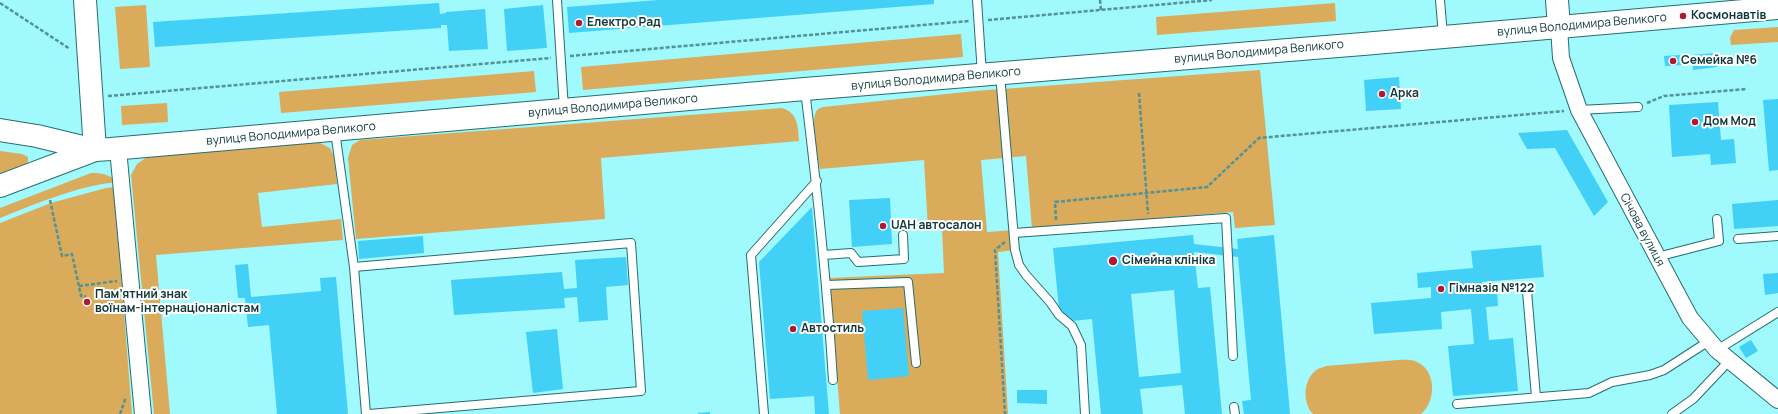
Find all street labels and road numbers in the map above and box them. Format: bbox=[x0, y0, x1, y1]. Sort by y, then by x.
street label: вулиця Володимира Великого bbox=[1497, 10, 1667, 40]
street label: вулиця Володимира Великого bbox=[1174, 37, 1344, 67]
street label: вулиця Володимира Великого bbox=[851, 64, 1021, 94]
street label: вулиця Володимира Великого bbox=[528, 91, 698, 121]
street label: вулиця Володимира Великого bbox=[206, 119, 376, 149]
street label: Січова вулиця bbox=[1617, 191, 1667, 269]

